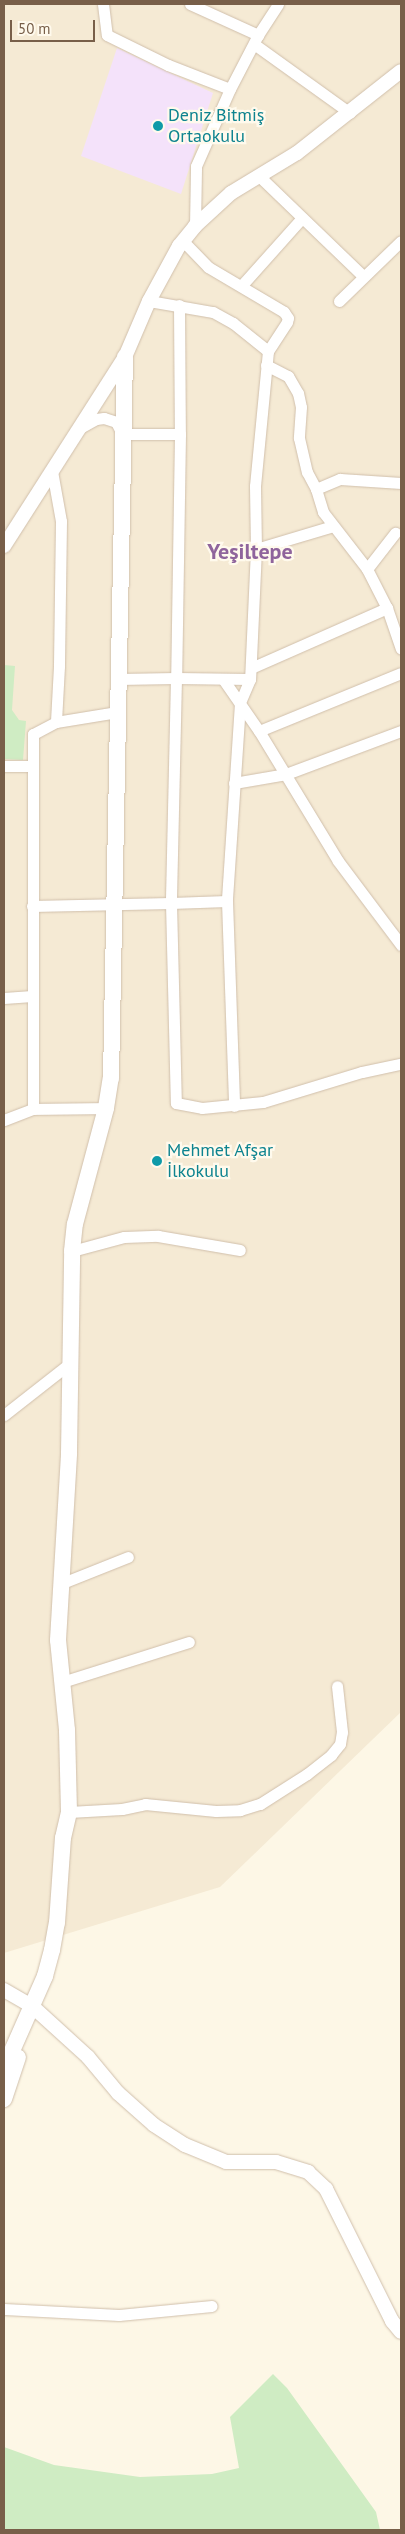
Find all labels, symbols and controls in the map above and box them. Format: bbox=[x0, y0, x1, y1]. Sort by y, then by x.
scale bar bbox=[12, 10, 98, 42]
text: 50 m bbox=[18, 19, 51, 38]
place label: Deniz Bitmiş Ortaokulu bbox=[168, 105, 265, 148]
marker: Deniz Bitmiş Ortaokulu bbox=[152, 120, 164, 132]
district label: Yeşiltepe bbox=[207, 539, 293, 565]
place label: Mehmet Afşar İlkokulu bbox=[167, 1140, 274, 1182]
marker: Mehmet Afşar İlkokulu bbox=[151, 1155, 163, 1167]

